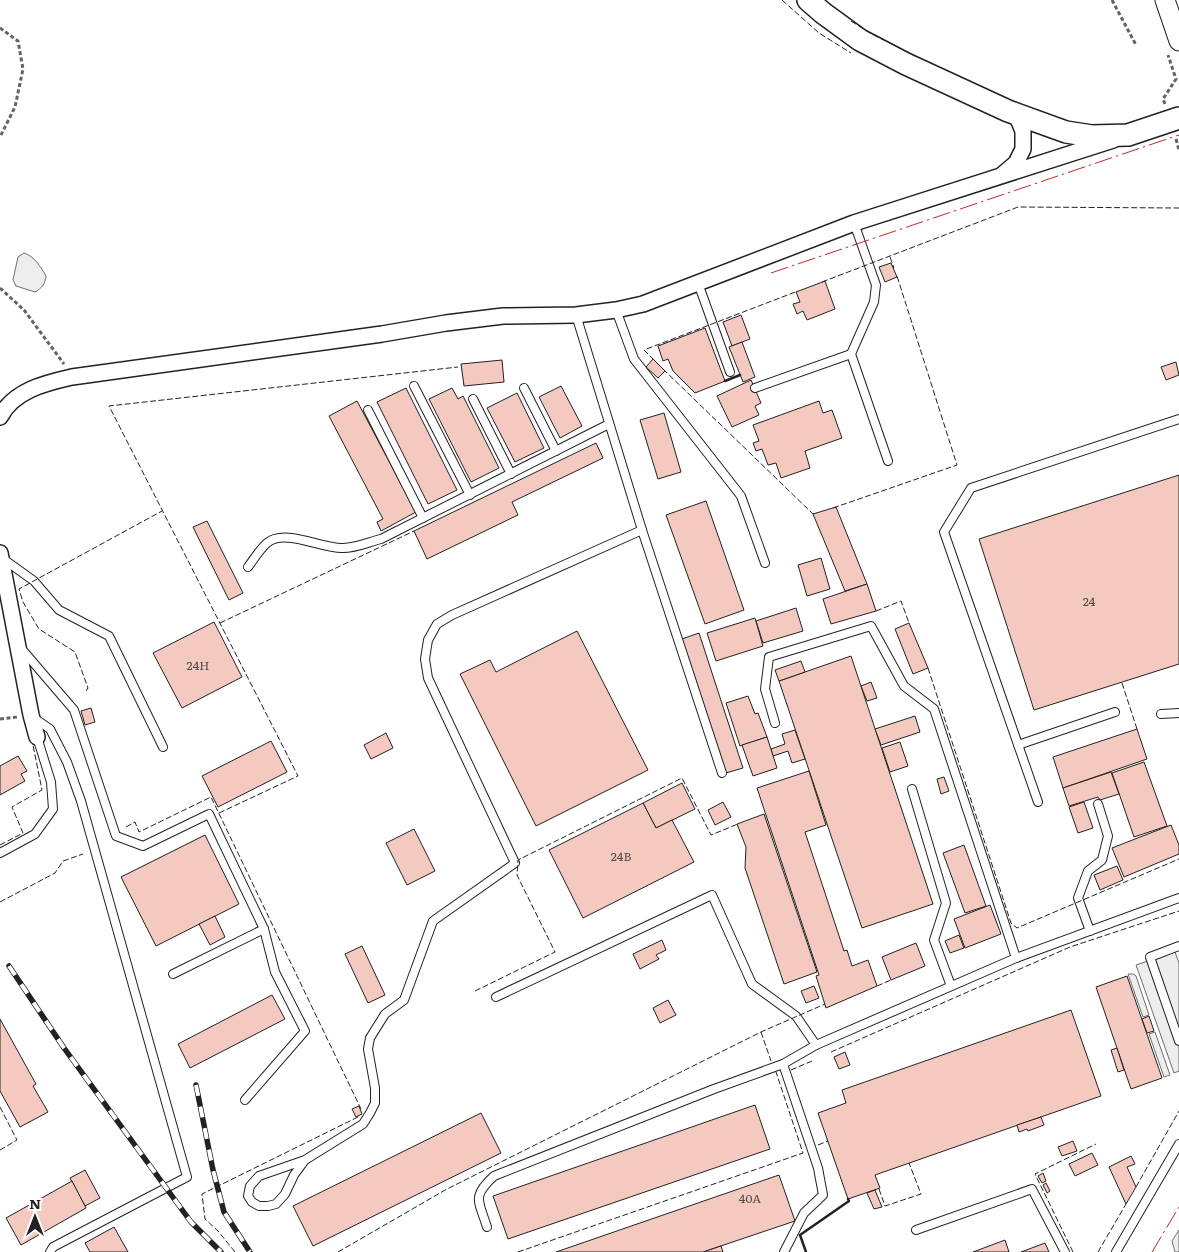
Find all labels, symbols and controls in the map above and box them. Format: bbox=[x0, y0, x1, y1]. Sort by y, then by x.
house number: 24 bbox=[1083, 592, 1096, 610]
house number: 24Н bbox=[187, 656, 209, 674]
house number: 24В bbox=[611, 847, 631, 865]
house number: 40А bbox=[739, 1189, 761, 1207]
north arrow bbox=[10, 1192, 60, 1242]
text: N bbox=[29, 1193, 41, 1213]

